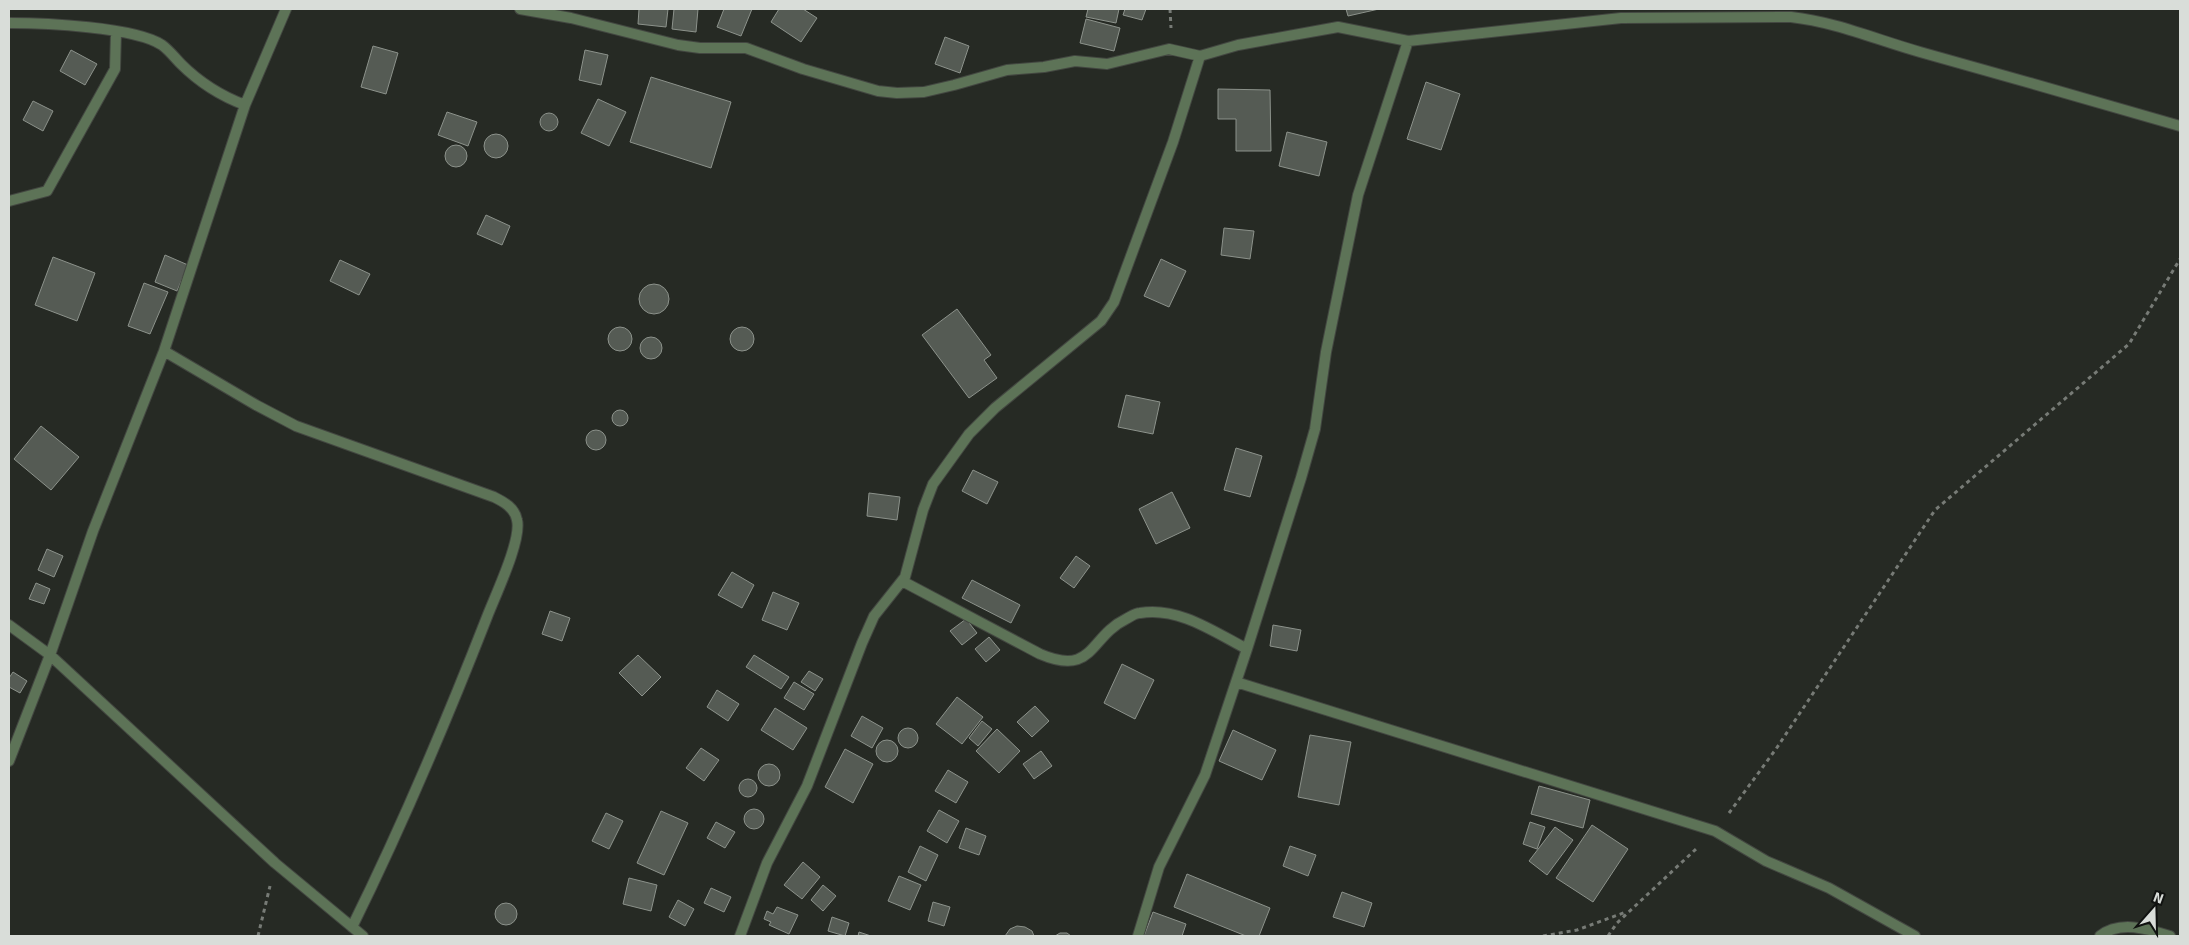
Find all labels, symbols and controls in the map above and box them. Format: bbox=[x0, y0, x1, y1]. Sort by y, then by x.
north arrow bbox=[2129, 885, 2179, 935]
text: N bbox=[2151, 889, 2166, 908]

